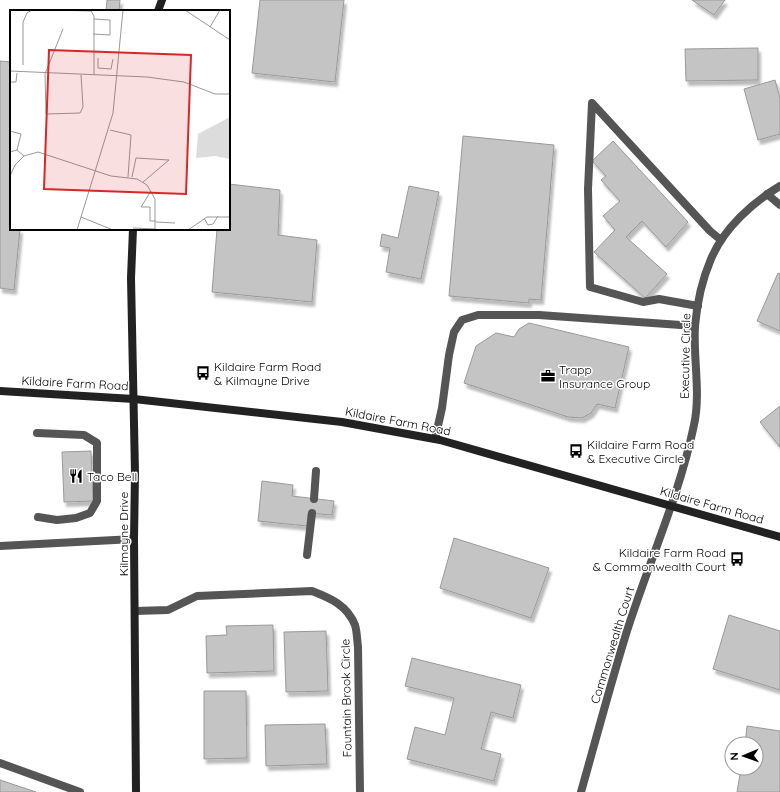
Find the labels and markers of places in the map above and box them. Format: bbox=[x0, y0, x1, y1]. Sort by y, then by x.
place label: Kildaire Farm Road & Kilmayne Drive bbox=[214, 359, 321, 388]
place label: Trapp Insurance Group bbox=[559, 362, 650, 391]
bus stop icon: Kildaire Farm Road & Kilmayne Drive bbox=[195, 365, 211, 381]
office icon: Trapp Insurance Group bbox=[540, 368, 556, 384]
place label: Kildaire Farm Road & Executive Circle bbox=[587, 437, 694, 466]
bus stop icon: Kildaire Farm Road & Executive Circle bbox=[568, 443, 584, 459]
restaurant icon: Taco Bell bbox=[68, 468, 84, 484]
place label: Taco Bell bbox=[87, 469, 137, 484]
place label: Kildaire Farm Road & Commonwealth Court bbox=[593, 545, 726, 574]
bus stop icon: Kildaire Farm Road & Commonwealth Court bbox=[729, 551, 745, 567]

